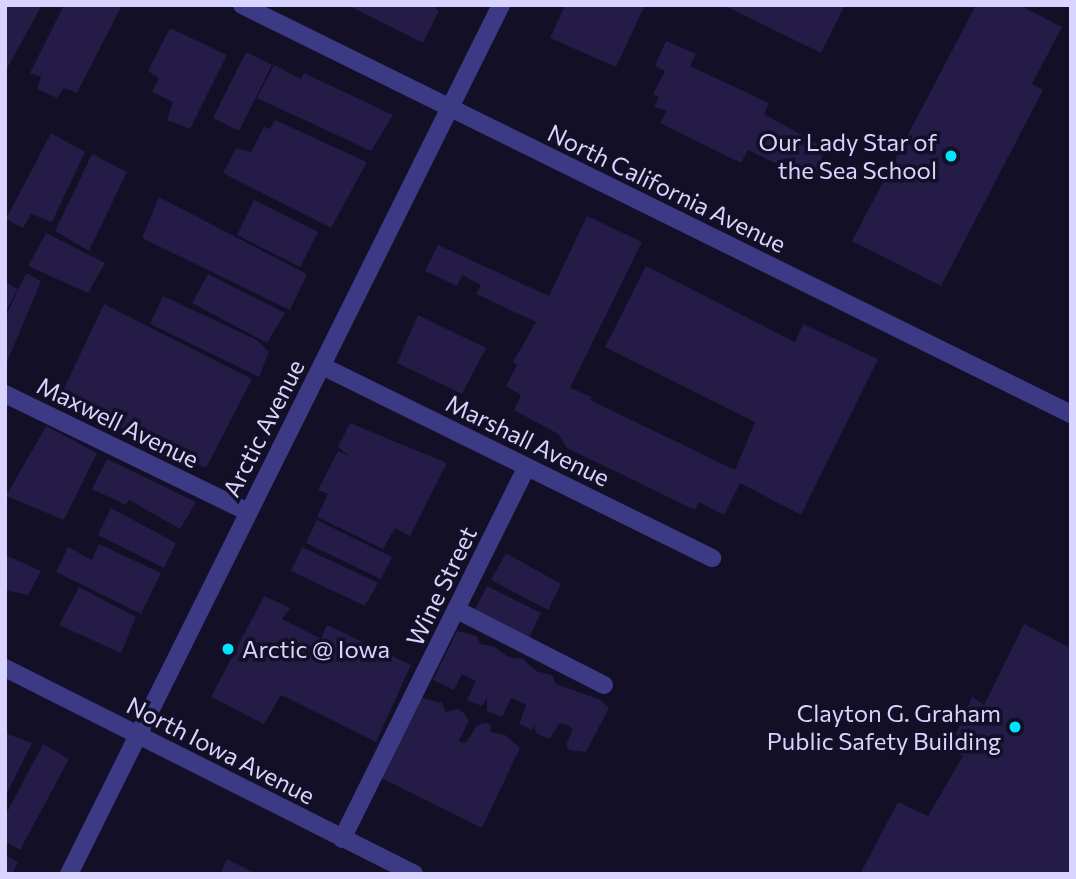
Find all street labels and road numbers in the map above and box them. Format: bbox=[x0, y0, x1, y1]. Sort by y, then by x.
street label: North California Avenue bbox=[543, 118, 791, 258]
street label: Arctic Avenue bbox=[216, 355, 310, 501]
street label: Maxwell Avenue bbox=[32, 370, 204, 474]
street label: Marshall Avenue bbox=[441, 388, 615, 492]
street label: Wine Street bbox=[400, 521, 482, 651]
street label: North Iowa Avenue bbox=[122, 690, 320, 810]

